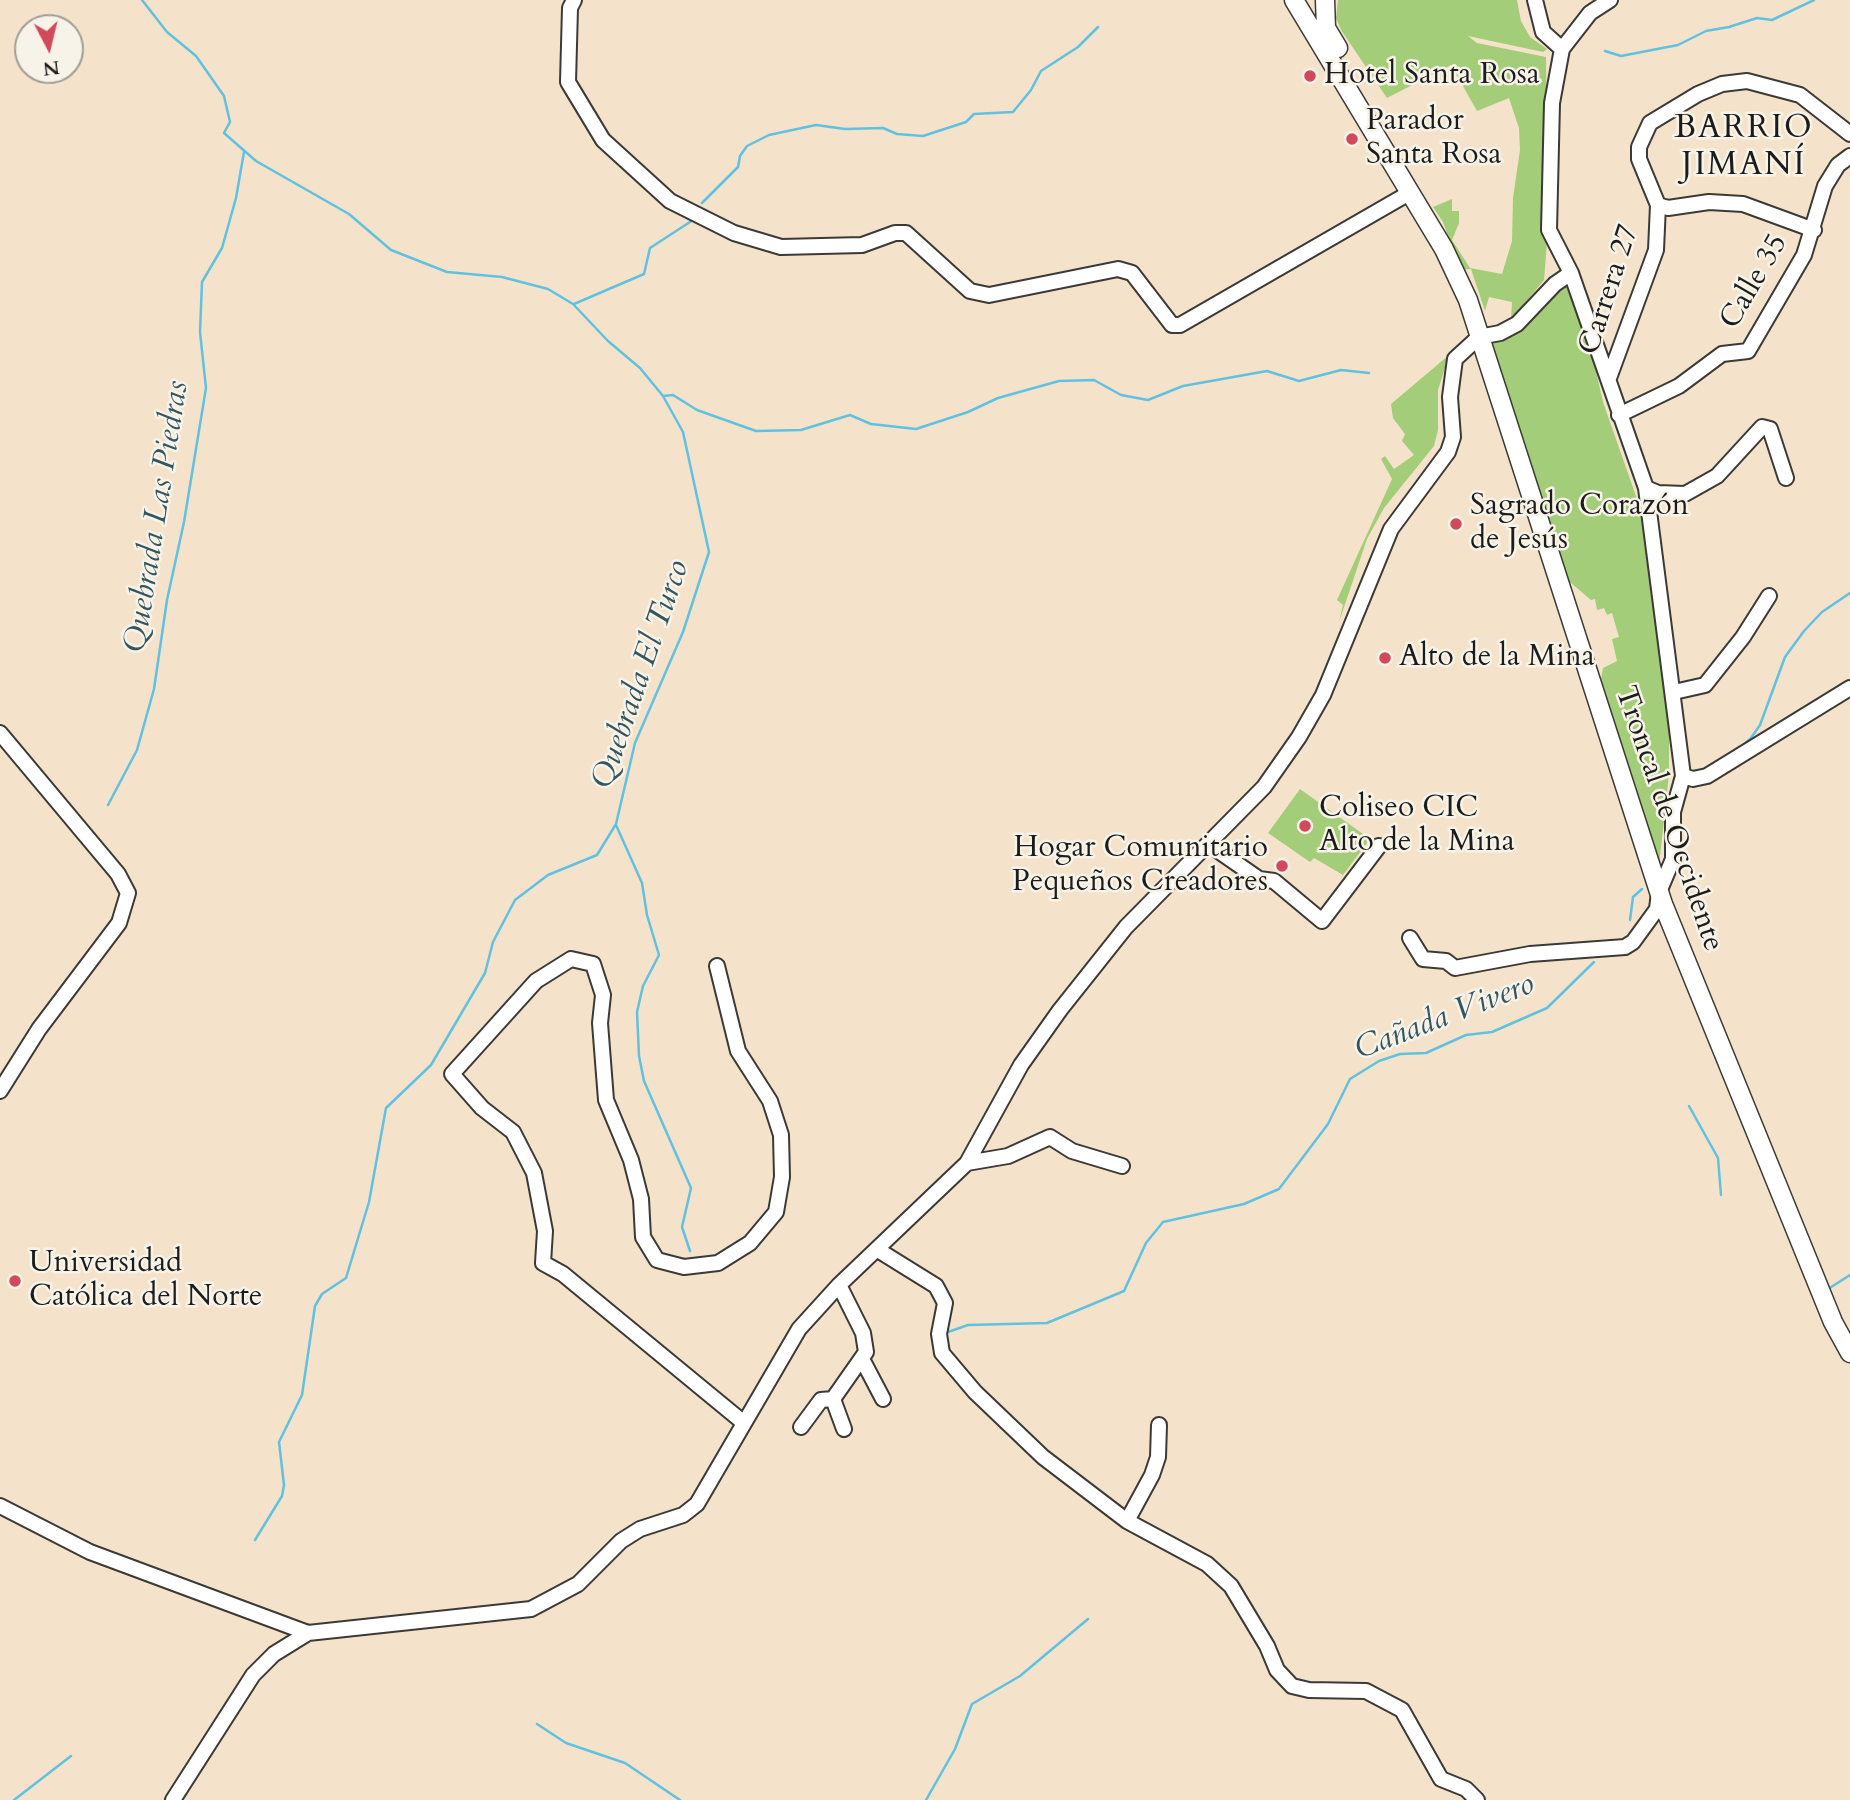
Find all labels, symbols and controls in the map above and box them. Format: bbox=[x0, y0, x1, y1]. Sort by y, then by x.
north arrow bbox=[14, 14, 84, 84]
text: N bbox=[42, 54, 61, 82]
place label: Hotel Santa Rosa bbox=[1324, 58, 1540, 94]
marker: Hotel Santa Rosa bbox=[1302, 68, 1318, 84]
place label: Parador Santa Rosa bbox=[1366, 104, 1502, 174]
district label: BARRIO JIMANÍ bbox=[1675, 111, 1813, 186]
marker: Parador Santa Rosa bbox=[1344, 131, 1360, 147]
street label: Carrera 27 bbox=[1572, 221, 1648, 359]
street label: Calle 35 bbox=[1714, 228, 1796, 336]
water label: Quebrada Las Piedras bbox=[118, 378, 198, 656]
place label: Sagrado Corazón de Jesús bbox=[1470, 489, 1689, 560]
marker: Sagrado Corazón de Jesús bbox=[1448, 516, 1464, 532]
water label: Quebrada El Turco bbox=[585, 556, 699, 794]
place label: Alto de la Mina bbox=[1399, 640, 1595, 676]
marker: Alto de la Mina bbox=[1377, 650, 1393, 666]
street label: Troncal de Occidente bbox=[1606, 682, 1730, 956]
place label: Coliseo CIC Alto de la Mina bbox=[1319, 791, 1515, 862]
marker: Coliseo CIC Alto de la Mina bbox=[1297, 818, 1313, 834]
place label: Hogar Comunitario Pequeños Creadores bbox=[1012, 831, 1268, 902]
marker: Hogar Comunitario Pequeños Creadores bbox=[1274, 858, 1290, 874]
water label: Cañada Vivero bbox=[1350, 966, 1540, 1070]
place label: Universidad Católica del Norte bbox=[29, 1246, 262, 1316]
marker: Universidad Católica del Norte bbox=[7, 1273, 23, 1289]

